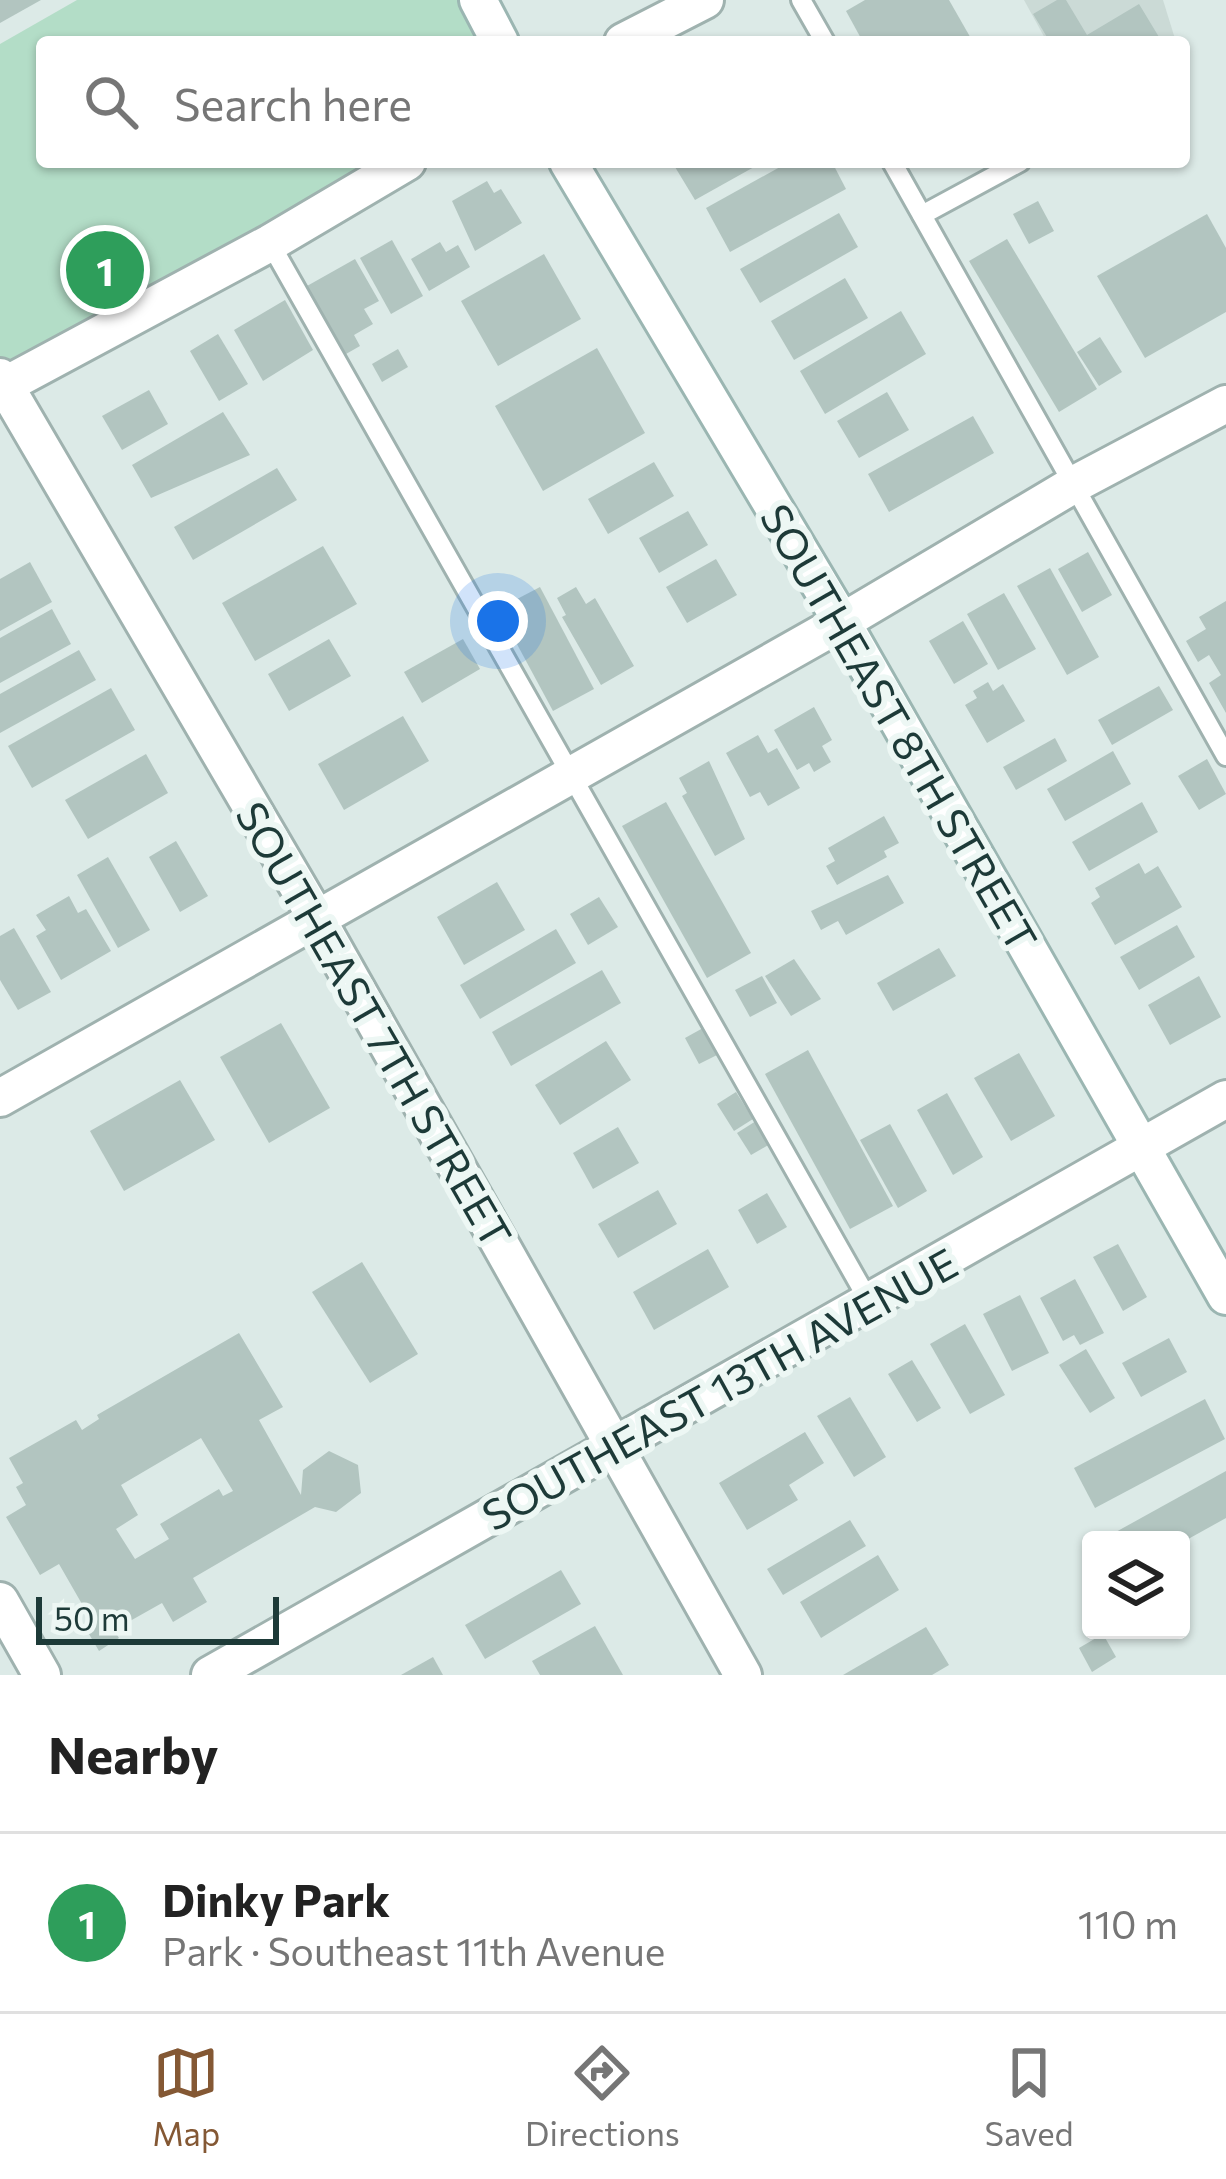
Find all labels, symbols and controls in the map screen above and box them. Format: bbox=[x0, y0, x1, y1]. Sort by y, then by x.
search box bbox=[36, 36, 1190, 168]
icon: search bbox=[78, 69, 144, 135]
text: Search here bbox=[174, 75, 412, 130]
pin: 1 bbox=[66, 225, 144, 315]
street label: SOUTHEAST 8TH STREET bbox=[751, 494, 1049, 960]
your location bbox=[468, 591, 528, 651]
street label: SOUTHEAST 7TH STREET bbox=[226, 792, 524, 1256]
street label: SOUTHEAST 13TH AVENUE bbox=[472, 1236, 966, 1540]
map controls bbox=[1082, 1531, 1190, 1639]
button: layers bbox=[1082, 1531, 1190, 1639]
scale bar bbox=[36, 1591, 279, 1644]
text: 50 m bbox=[54, 1597, 130, 1638]
text: Nearby bbox=[48, 1722, 218, 1785]
text: Dinky Park bbox=[162, 1871, 390, 1926]
text: 1 bbox=[78, 1899, 96, 1947]
text: 110 m bbox=[1078, 1899, 1178, 1947]
text: Park · Southeast 11th Avenue bbox=[162, 1926, 665, 1974]
tab: Map bbox=[152, 2040, 220, 2153]
tab: Directions bbox=[525, 2040, 680, 2153]
tab: Saved bbox=[985, 2040, 1074, 2153]

